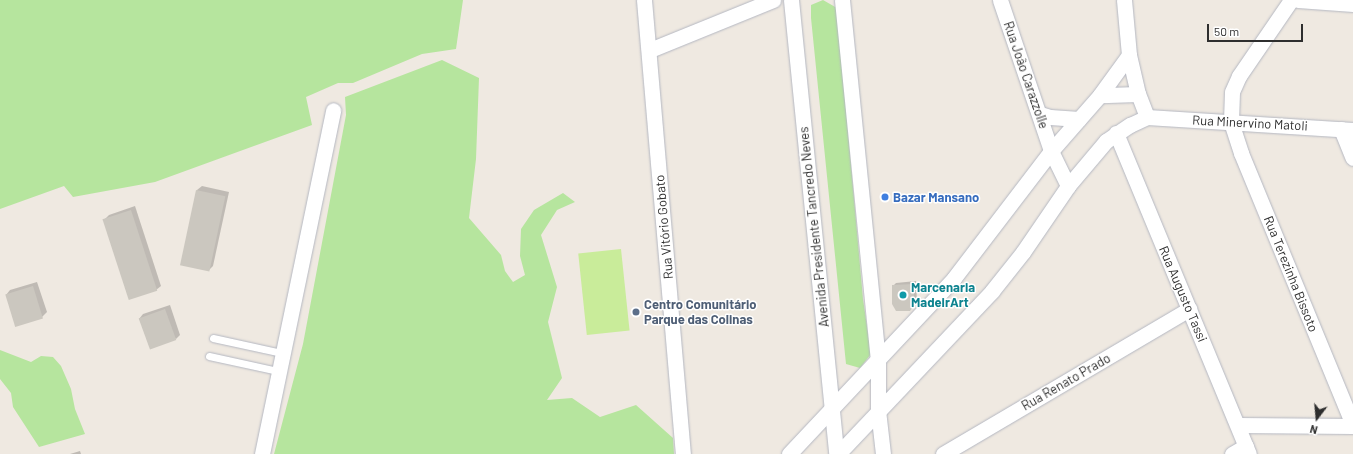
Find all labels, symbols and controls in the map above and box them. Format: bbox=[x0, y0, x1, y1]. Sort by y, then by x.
scale bar bbox=[1209, 16, 1305, 42]
street label: Rua João Carazzolle bbox=[1000, 19, 1052, 131]
text: 50 m bbox=[1214, 24, 1239, 38]
street label: Rua Minervino Matoli bbox=[1192, 112, 1308, 134]
street label: Avenida Presidente Tancredo Neves bbox=[796, 126, 832, 328]
street label: Rua Vitório Gobato bbox=[652, 174, 676, 280]
place label: Bazar Mansano bbox=[893, 189, 979, 205]
marker: Bazar Mansano bbox=[880, 192, 890, 202]
street label: Rua Terezinha Bissoto bbox=[1261, 214, 1321, 334]
street label: Rua Augusto Tassi bbox=[1156, 244, 1210, 344]
place label: Marcenaria MadeirArt bbox=[911, 280, 975, 311]
marker: Marcenaria MadeirArt bbox=[898, 290, 908, 300]
place label: Centro Comunitário Parque das Colinas bbox=[644, 297, 757, 328]
marker: Centro Comunitário Parque das Colinas bbox=[631, 307, 641, 317]
street label: Rua Renato Prado bbox=[1019, 350, 1113, 414]
north arrow bbox=[1297, 398, 1337, 438]
text: N bbox=[1308, 423, 1319, 437]

